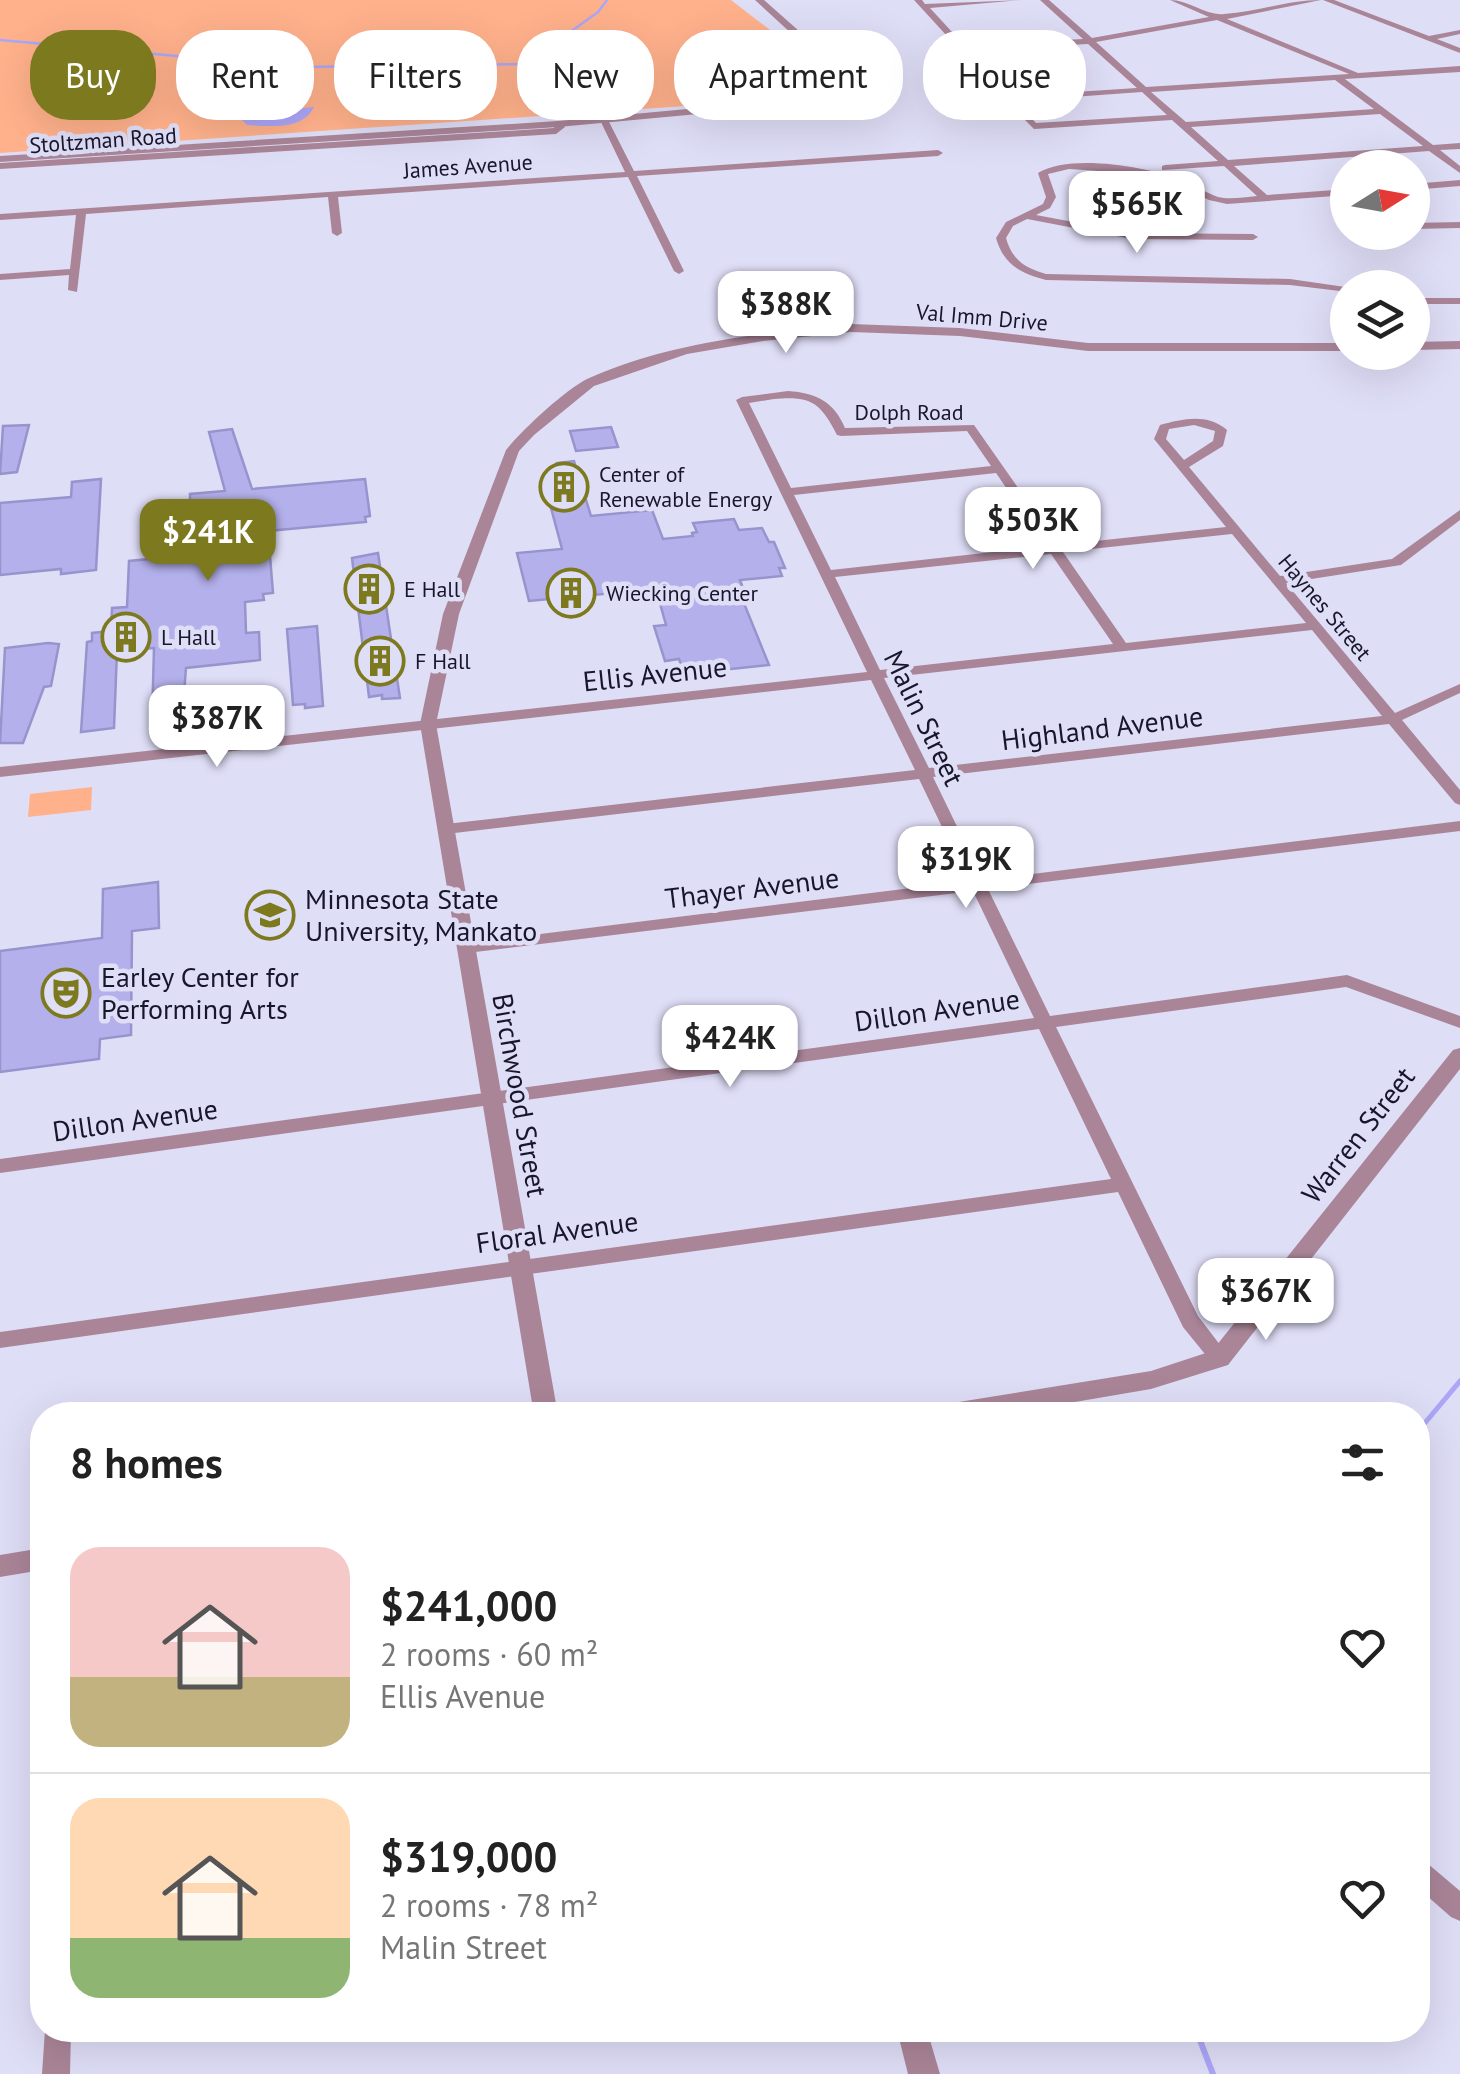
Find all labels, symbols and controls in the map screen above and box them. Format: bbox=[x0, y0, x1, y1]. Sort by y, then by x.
chip: Buy bbox=[30, 30, 156, 120]
chip: Rent bbox=[176, 30, 314, 120]
chip: Filters bbox=[334, 30, 497, 120]
chip: New bbox=[517, 30, 654, 120]
chip: Apartment bbox=[674, 30, 903, 120]
chip: House bbox=[923, 30, 1086, 120]
street label: Stoltzman Road bbox=[28, 121, 178, 159]
street label: James Avenue bbox=[401, 148, 534, 185]
north arrow bbox=[1330, 150, 1430, 250]
map controls bbox=[1330, 150, 1430, 370]
pin: $565K bbox=[1067, 171, 1207, 256]
text: $565K bbox=[1091, 182, 1183, 224]
button: layers bbox=[1330, 270, 1430, 370]
pin: $388K bbox=[716, 271, 856, 356]
text: $388K bbox=[740, 282, 832, 324]
street label: Val Imm Drive bbox=[914, 297, 1049, 337]
street label: Dolph Road bbox=[855, 398, 964, 426]
place label: Center of Renewable Energy bbox=[599, 460, 773, 513]
building icon: Center of Renewable Energy bbox=[538, 461, 590, 513]
pin: $503K bbox=[963, 487, 1103, 572]
text: $503K bbox=[987, 498, 1079, 540]
pin: $241K bbox=[138, 499, 278, 584]
text: $241K bbox=[162, 510, 254, 552]
street label: Haynes Street bbox=[1272, 548, 1378, 666]
building icon: E Hall bbox=[343, 563, 395, 615]
building icon: Wiecking Center bbox=[545, 567, 597, 619]
place label: E Hall bbox=[404, 575, 461, 603]
place label: Wiecking Center bbox=[606, 579, 759, 607]
building icon: L Hall bbox=[100, 611, 152, 663]
place label: L Hall bbox=[161, 623, 216, 651]
building icon: F Hall bbox=[354, 635, 406, 687]
street label: Malin Street bbox=[876, 644, 973, 792]
place label: F Hall bbox=[415, 647, 471, 675]
street label: Ellis Avenue bbox=[581, 648, 729, 699]
pin: $387K bbox=[147, 685, 287, 770]
text: $387K bbox=[171, 696, 263, 738]
street label: Highland Avenue bbox=[999, 697, 1205, 758]
pin: $319K bbox=[896, 826, 1036, 911]
text: $319K bbox=[920, 837, 1012, 879]
street label: Thayer Avenue bbox=[663, 858, 841, 917]
place label: Minnesota State University, Mankato bbox=[305, 880, 537, 949]
school or university icon: Minnesota State University, Mankato bbox=[244, 889, 296, 941]
place label: Earley Center for Performing Arts bbox=[101, 958, 299, 1027]
theatre icon: Earley Center for Performing Arts bbox=[40, 967, 92, 1019]
street label: Dillon Avenue bbox=[852, 980, 1022, 1039]
street label: Birchwood Street bbox=[484, 990, 557, 1200]
pin: $424K bbox=[660, 1005, 800, 1090]
text: $424K bbox=[684, 1016, 776, 1058]
street label: Warren Street bbox=[1293, 1058, 1423, 1211]
street label: Dillon Avenue bbox=[50, 1090, 220, 1149]
street label: Floral Avenue bbox=[474, 1202, 640, 1261]
pin: $367K bbox=[1196, 1258, 1336, 1343]
text: $367K bbox=[1220, 1269, 1312, 1311]
text: 8 homes bbox=[70, 1435, 223, 1490]
icon: filters bbox=[1335, 1435, 1390, 1490]
text: $241,000 bbox=[380, 1578, 557, 1633]
icon: home bbox=[150, 1587, 270, 1707]
icon: heart bbox=[1335, 1620, 1390, 1675]
text: 2 rooms · 60 m² bbox=[380, 1633, 598, 1675]
text: Ellis Avenue bbox=[380, 1675, 545, 1717]
text: $319,000 bbox=[380, 1829, 557, 1884]
icon: home bbox=[150, 1838, 270, 1958]
icon: heart bbox=[1335, 1871, 1390, 1926]
text: 2 rooms · 78 m² bbox=[380, 1884, 598, 1926]
text: Malin Street bbox=[380, 1926, 547, 1968]

